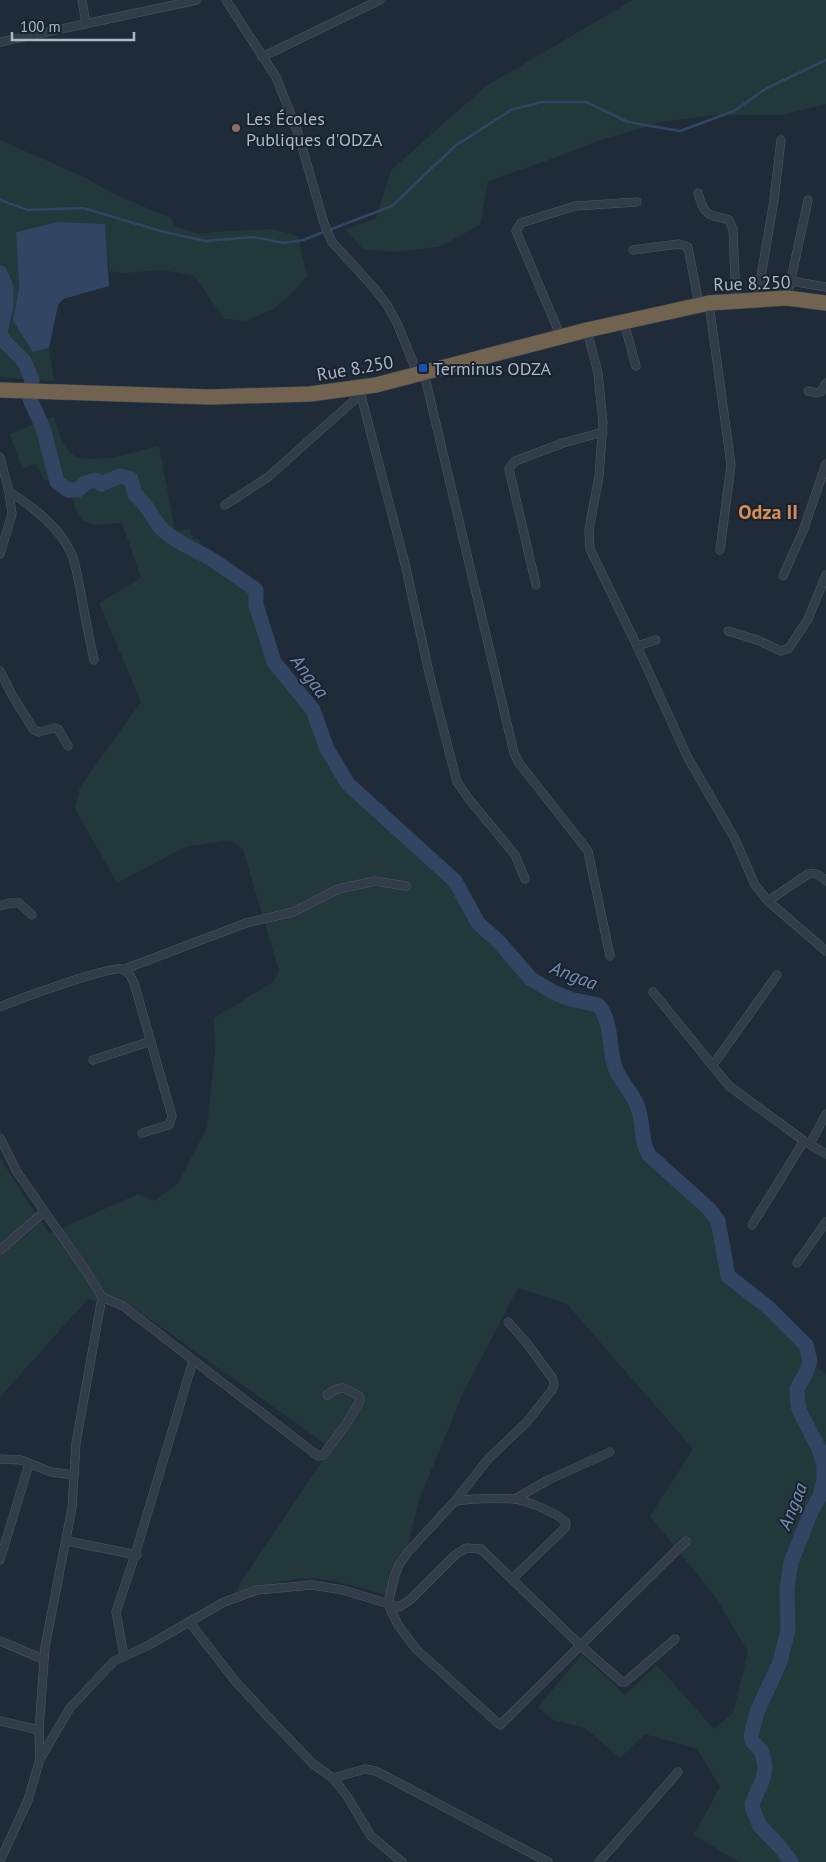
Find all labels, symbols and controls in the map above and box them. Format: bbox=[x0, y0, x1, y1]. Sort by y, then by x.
scale bar bbox=[12, 10, 135, 42]
text: 100 m bbox=[20, 17, 61, 36]
place label: Les Écoles Publiques d'ODZA bbox=[246, 107, 383, 151]
marker: Les Écoles Publiques d'ODZA bbox=[230, 122, 242, 134]
street label: Rue 8.250 bbox=[713, 270, 791, 296]
street label: Rue 8.250 bbox=[315, 350, 395, 386]
place label: Terminus ODZA bbox=[433, 357, 551, 380]
marker: Terminus ODZA bbox=[417, 362, 429, 374]
district label: Odza II bbox=[738, 499, 798, 525]
water label: Angaa bbox=[285, 649, 335, 703]
water label: Angaa bbox=[546, 955, 602, 995]
water label: Angaa bbox=[771, 1478, 812, 1534]

